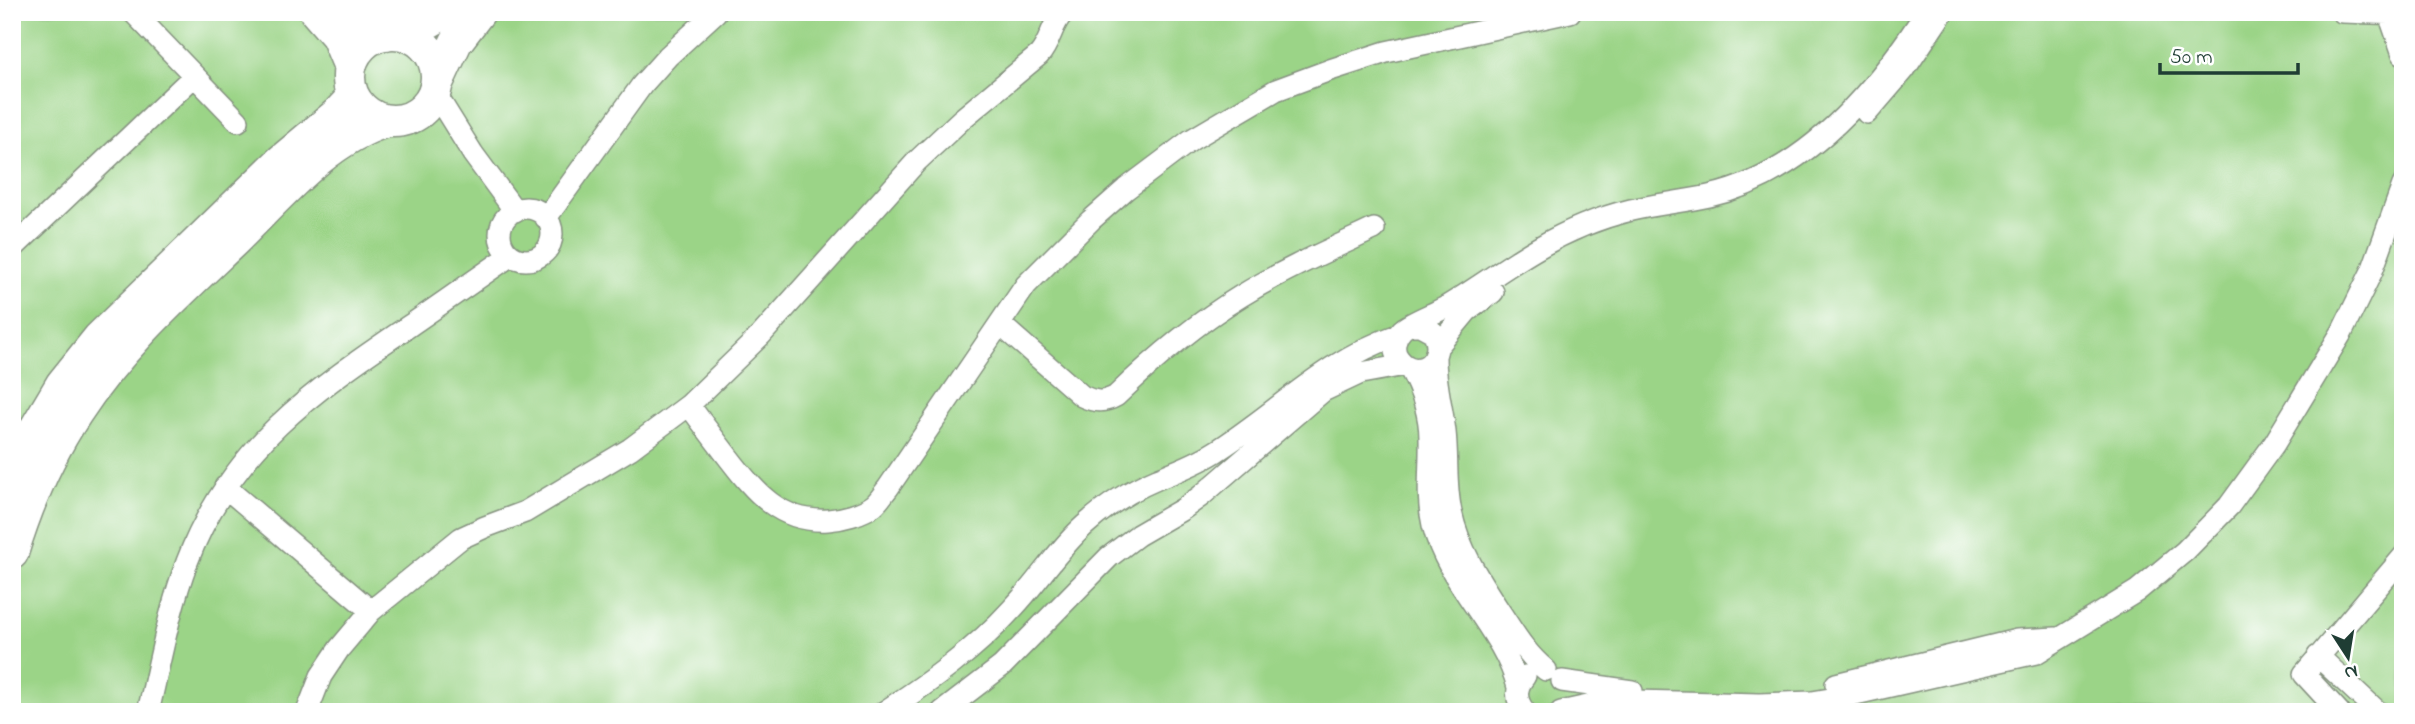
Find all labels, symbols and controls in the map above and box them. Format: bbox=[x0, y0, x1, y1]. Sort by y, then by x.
scale bar bbox=[2160, 32, 2298, 76]
text: 50 m bbox=[2170, 43, 2213, 73]
north arrow bbox=[2314, 622, 2384, 692]
text: N bbox=[2342, 657, 2360, 686]

